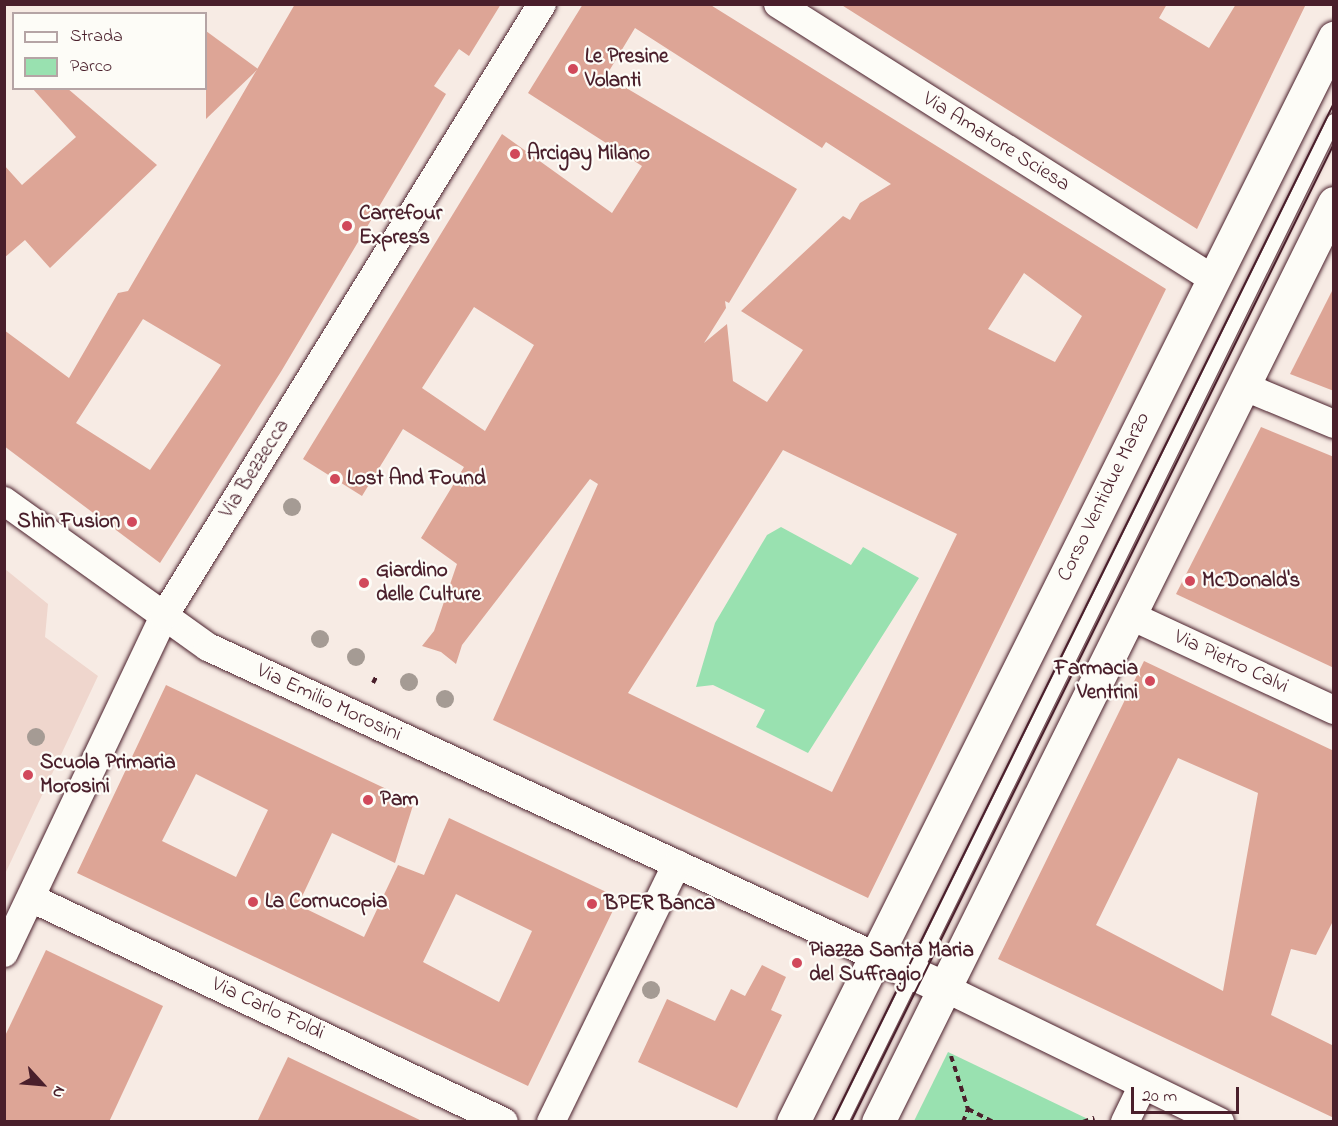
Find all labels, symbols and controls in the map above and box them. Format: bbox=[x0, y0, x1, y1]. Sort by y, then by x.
legend bbox=[12, 12, 207, 90]
text: Strada bbox=[70, 24, 123, 50]
place label: Le Presine Volanti bbox=[585, 44, 668, 94]
text: Parco bbox=[70, 54, 112, 80]
marker: Le Presine Volanti bbox=[566, 62, 580, 76]
street label: Via Amatore Sciesa bbox=[918, 87, 1074, 197]
place label: Arcigay Milano bbox=[527, 141, 650, 167]
marker: Arcigay Milano bbox=[508, 147, 522, 161]
place label: Carrefour Express bbox=[359, 201, 442, 251]
marker: Carrefour Express bbox=[340, 219, 354, 233]
street label: Corso Ventidue Marzo bbox=[1052, 408, 1156, 586]
street label: Via Bezzecca bbox=[215, 415, 295, 523]
place label: Lost And Found bbox=[347, 466, 486, 492]
marker: Lost And Found bbox=[328, 472, 342, 486]
place label: Shin Fusion bbox=[17, 509, 120, 535]
marker: Shin Fusion bbox=[125, 515, 139, 529]
place label: Giardino delle Culture bbox=[376, 558, 481, 608]
place label: McDonald's bbox=[1202, 568, 1300, 594]
marker: McDonald's bbox=[1183, 574, 1197, 588]
marker: Giardino delle Culture bbox=[357, 576, 371, 590]
street label: Via Pietro Calvi bbox=[1170, 625, 1292, 699]
place label: Farmacia Ventrini bbox=[1054, 656, 1138, 706]
street label: Via Emilio Morosini bbox=[252, 658, 406, 748]
marker: Farmacia Ventrini bbox=[1143, 674, 1157, 688]
place label: Scuola Primaria Morosini bbox=[40, 750, 176, 800]
marker: Scuola Primaria Morosini bbox=[21, 768, 35, 782]
place label: Pam bbox=[380, 787, 419, 813]
marker: Pam bbox=[361, 793, 375, 807]
place label: La Cornucopia bbox=[265, 889, 387, 915]
place label: BPER Banca bbox=[604, 891, 715, 917]
marker: La Cornucopia bbox=[246, 895, 260, 909]
marker: BPER Banca bbox=[585, 897, 599, 911]
place label: Piazza Santa Maria del Suffragio bbox=[809, 938, 974, 988]
marker: Piazza Santa Maria del Suffragio bbox=[790, 956, 804, 970]
street label: Via Carlo Foldi bbox=[208, 972, 328, 1046]
north arrow bbox=[12, 1054, 72, 1114]
scale bar bbox=[1134, 1075, 1242, 1113]
text: N bbox=[45, 1082, 71, 1102]
text: 20 m bbox=[1142, 1084, 1177, 1110]

